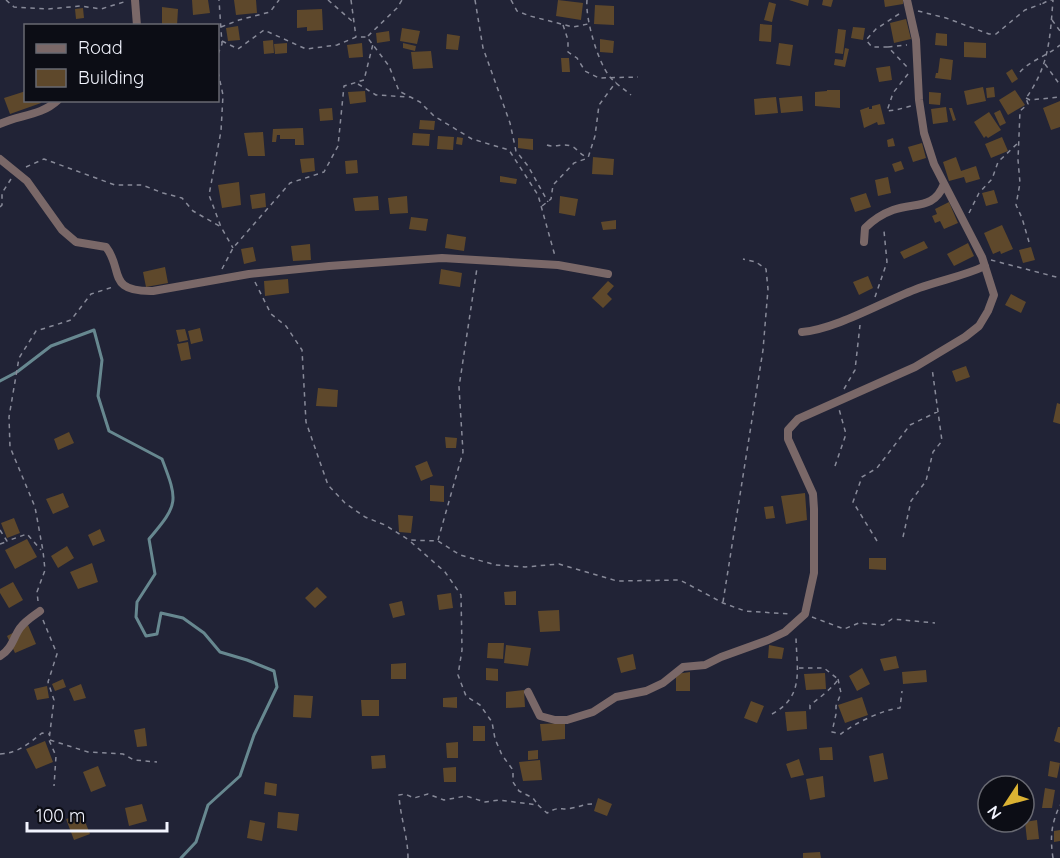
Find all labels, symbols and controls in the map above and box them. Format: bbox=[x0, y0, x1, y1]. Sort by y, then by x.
legend bbox=[24, 24, 219, 102]
text: Road bbox=[78, 36, 123, 59]
text: Building bbox=[78, 66, 144, 89]
north arrow bbox=[976, 774, 1036, 834]
scale bar bbox=[27, 795, 166, 833]
text: N bbox=[982, 802, 1005, 823]
text: 100 m bbox=[36, 804, 85, 827]

